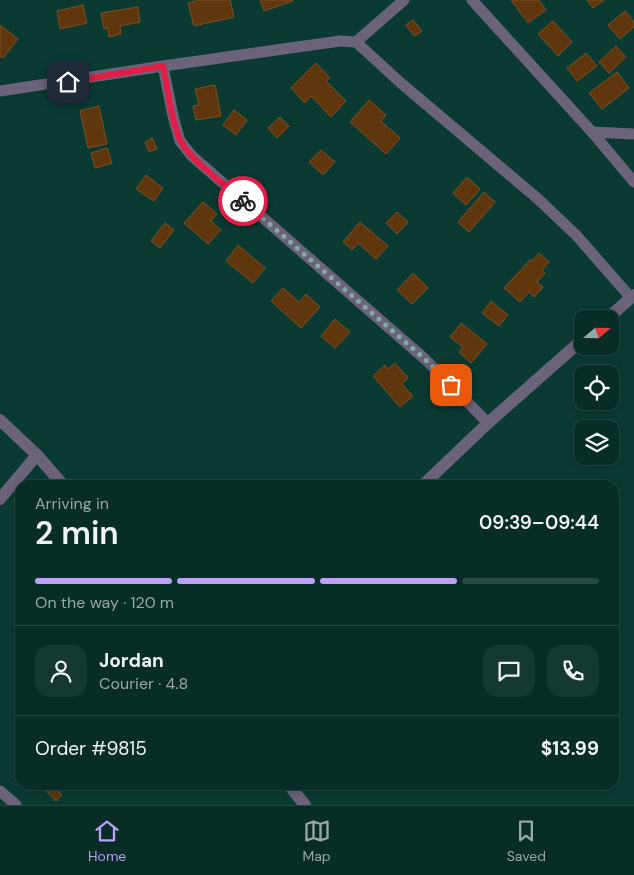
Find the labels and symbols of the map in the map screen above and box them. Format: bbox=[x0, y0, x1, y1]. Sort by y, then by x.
pin bbox=[47, 61, 89, 103]
courier bbox=[218, 176, 268, 226]
north arrow bbox=[574, 310, 619, 355]
pin bbox=[430, 364, 472, 406]

